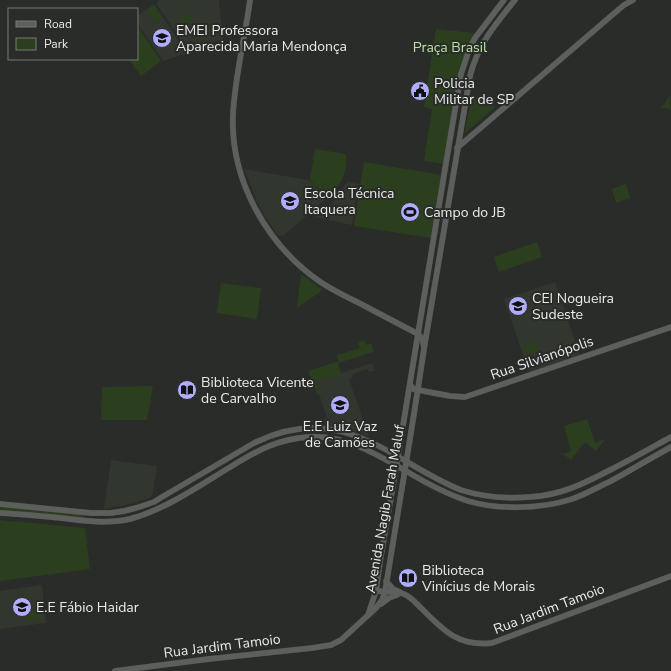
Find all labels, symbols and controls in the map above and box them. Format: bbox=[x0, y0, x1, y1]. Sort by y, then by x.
legend bbox=[8, 8, 138, 60]
text: Road bbox=[44, 16, 72, 32]
place label: EMEI Professora Aparecida Maria Mendonça bbox=[176, 21, 347, 56]
school or university icon: EMEI Professora Aparecida Maria Mendonça bbox=[151, 27, 173, 49]
text: Park bbox=[44, 36, 69, 52]
park label: Praça Brasil bbox=[413, 38, 488, 57]
place label: Policia Militar de SP bbox=[434, 74, 514, 109]
public building icon: Policia Militar de SP bbox=[409, 80, 431, 102]
place label: Escola Técnica Itaquera bbox=[304, 184, 394, 219]
school or university icon: Escola Técnica Itaquera bbox=[279, 190, 301, 212]
sports icon: Campo do JB bbox=[399, 201, 421, 223]
place label: Campo do JB bbox=[424, 203, 506, 222]
place label: CEI Nogueira Sudeste bbox=[532, 289, 614, 324]
school or university icon: CEI Nogueira Sudeste bbox=[507, 295, 529, 317]
street label: Rua Silvianópolis bbox=[488, 331, 596, 385]
place label: Biblioteca Vicente de Carvalho bbox=[201, 373, 314, 408]
library icon: Biblioteca Vicente de Carvalho bbox=[176, 379, 198, 401]
school or university icon: E.E Luiz Vaz de Camões bbox=[329, 394, 351, 416]
place label: E.E Luiz Vaz de Camões bbox=[303, 417, 378, 452]
street label: Avenida Nagib Farah Maluf bbox=[361, 423, 409, 595]
place label: Biblioteca Vinícius de Morais bbox=[421, 561, 536, 596]
library icon: Biblioteca Vinícius de Morais bbox=[397, 567, 419, 589]
street label: Rua Jardim Tamoio bbox=[491, 579, 608, 639]
school or university icon: E.E Fábio Haidar bbox=[11, 596, 33, 618]
place label: E.E Fábio Haidar bbox=[36, 598, 139, 617]
street label: Rua Jardim Tamoio bbox=[162, 629, 282, 663]

